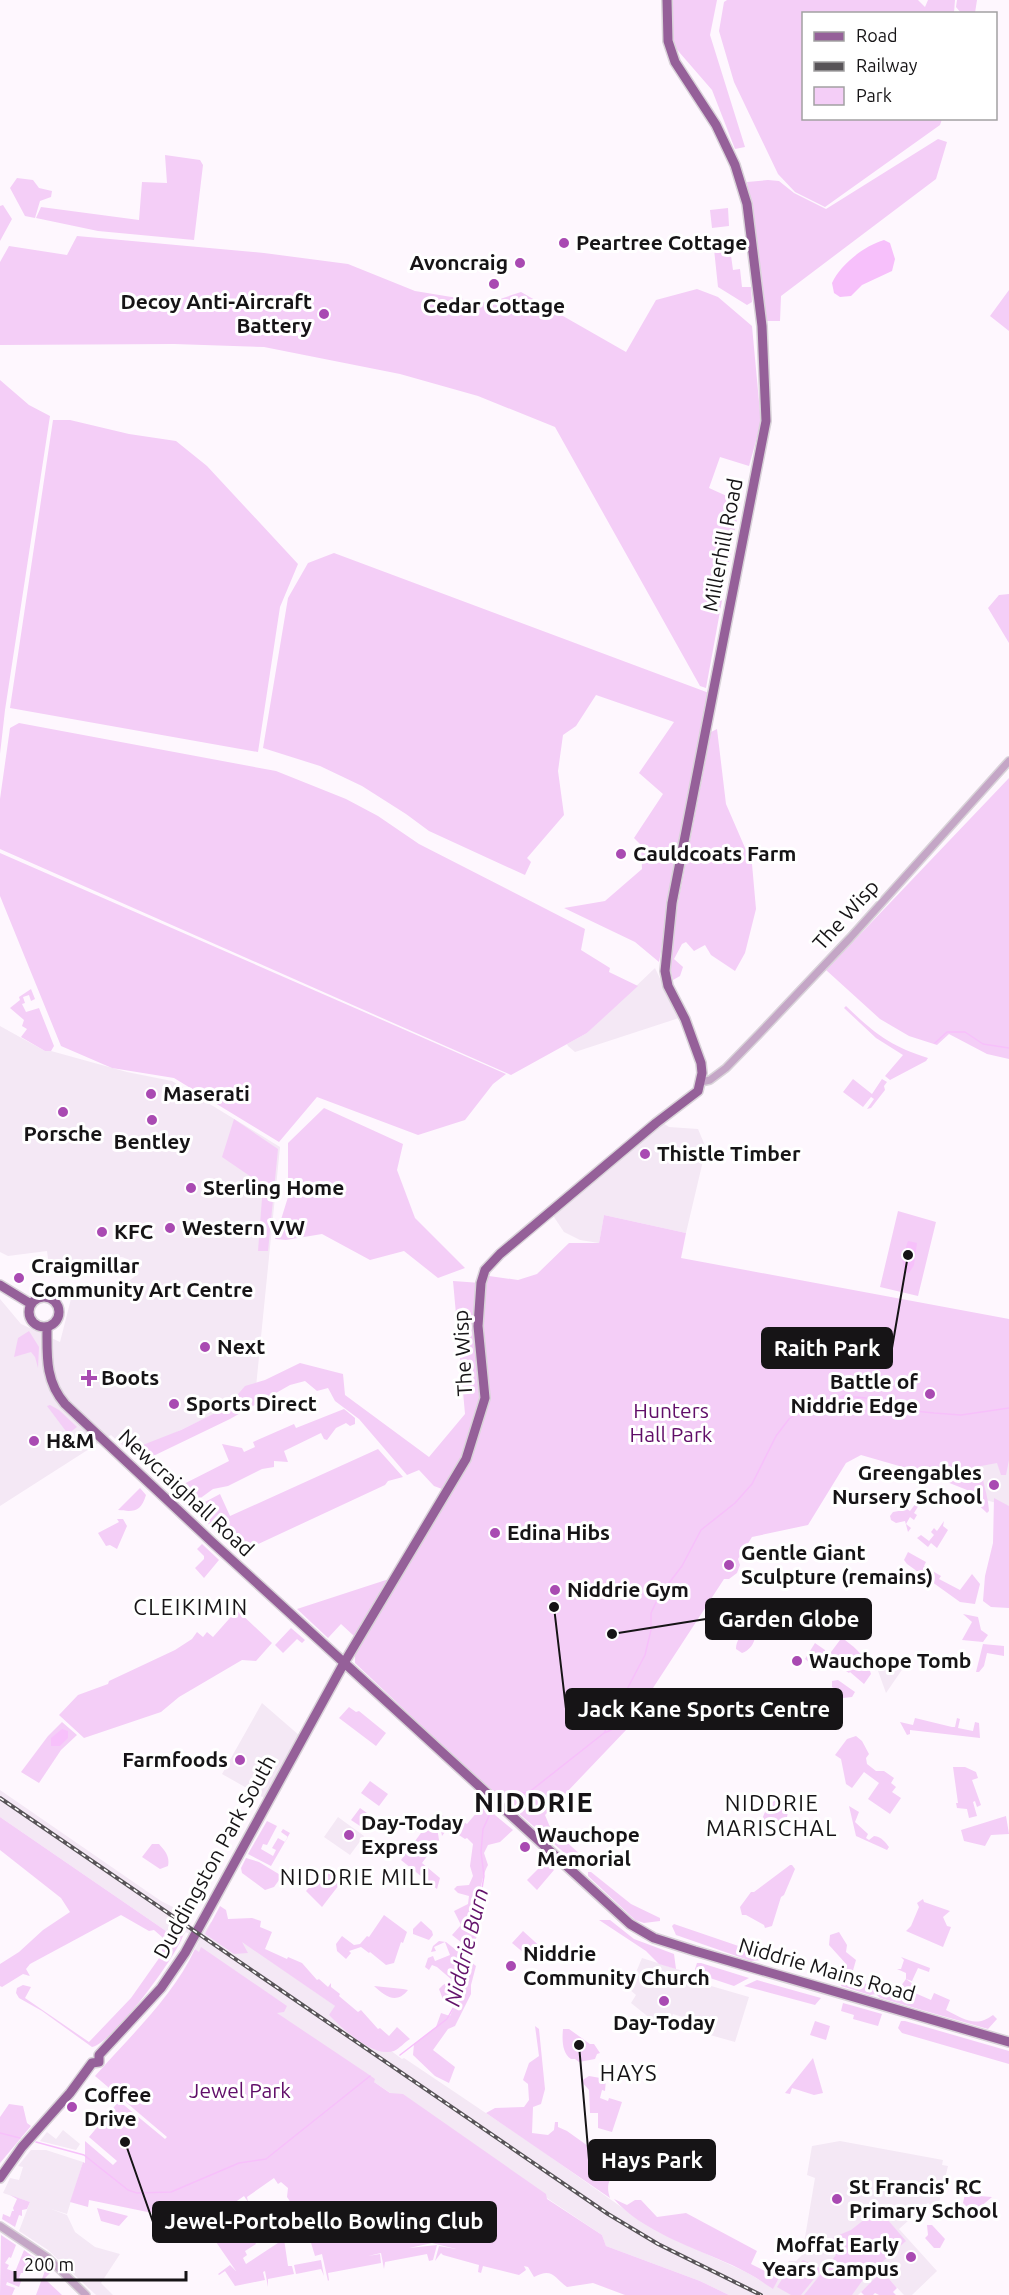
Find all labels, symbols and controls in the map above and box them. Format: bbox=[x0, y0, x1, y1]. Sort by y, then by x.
legend bbox=[802, 12, 997, 120]
text: Road bbox=[856, 25, 898, 45]
text: Railway bbox=[856, 55, 918, 75]
text: Park bbox=[856, 85, 892, 105]
place label: Peartree Cottage bbox=[576, 230, 747, 254]
marker: Peartree Cottage bbox=[557, 236, 571, 250]
place label: Avoncraig bbox=[410, 250, 508, 274]
marker: Avoncraig bbox=[513, 256, 527, 270]
marker: Cedar Cottage bbox=[487, 277, 501, 291]
place label: Decoy Anti-Aircraft Battery bbox=[120, 289, 312, 337]
place label: Cedar Cottage bbox=[423, 293, 565, 317]
marker: Decoy Anti-Aircraft Battery bbox=[317, 307, 331, 321]
street label: Millerhill Road bbox=[697, 476, 747, 613]
place label: Cauldcoats Farm bbox=[633, 841, 796, 865]
marker: Cauldcoats Farm bbox=[614, 847, 628, 861]
street label: The Wisp bbox=[807, 874, 883, 954]
place label: Maserati bbox=[163, 1081, 250, 1105]
marker: Maserati bbox=[144, 1087, 158, 1101]
marker: Porsche bbox=[56, 1105, 70, 1119]
marker: Bentley bbox=[145, 1113, 159, 1127]
place label: Porsche bbox=[24, 1121, 102, 1145]
place label: Bentley bbox=[114, 1129, 190, 1153]
place label: Thistle Timber bbox=[657, 1141, 801, 1165]
marker: Thistle Timber bbox=[638, 1147, 652, 1161]
place label: Sterling Home bbox=[203, 1175, 344, 1199]
marker: Sterling Home bbox=[184, 1181, 198, 1195]
place label: Western VW bbox=[182, 1215, 305, 1239]
place label: KFC bbox=[114, 1219, 153, 1243]
marker: Western VW bbox=[163, 1221, 177, 1235]
marker: KFC bbox=[95, 1225, 109, 1239]
place label: Craigmillar Community Art Centre bbox=[31, 1253, 253, 1301]
marker: Craigmillar Community Art Centre bbox=[12, 1271, 26, 1285]
street label: The Wisp bbox=[448, 1309, 476, 1397]
callout: Raith Park bbox=[762, 1328, 892, 1368]
place label: Next bbox=[217, 1334, 265, 1358]
text: Raith Park bbox=[774, 1335, 881, 1360]
marker: Next bbox=[198, 1340, 212, 1354]
place label: Boots bbox=[101, 1365, 159, 1389]
place label: Battle of Niddrie Edge bbox=[790, 1369, 918, 1417]
marker: Boots bbox=[82, 1371, 96, 1385]
marker: Battle of Niddrie Edge bbox=[923, 1387, 937, 1401]
place label: Sports Direct bbox=[186, 1391, 317, 1415]
marker: Sports Direct bbox=[167, 1397, 181, 1411]
park label: Hunters Hall Park bbox=[630, 1398, 713, 1446]
street label: Newcraighall Road bbox=[114, 1424, 259, 1561]
place label: H&M bbox=[46, 1428, 94, 1452]
marker: H&M bbox=[27, 1434, 41, 1448]
place label: Greengables Nursery School bbox=[832, 1460, 982, 1508]
marker: Greengables Nursery School bbox=[987, 1478, 1001, 1492]
place label: Edina Hibs bbox=[507, 1520, 610, 1544]
marker: Edina Hibs bbox=[488, 1526, 502, 1540]
place label: Gentle Giant Sculpture (remains) bbox=[741, 1540, 933, 1588]
marker: Gentle Giant Sculpture (remains) bbox=[722, 1558, 736, 1572]
place label: Niddrie Gym bbox=[567, 1577, 689, 1601]
marker: Niddrie Gym bbox=[548, 1583, 562, 1597]
district label: CLEIKIMIN bbox=[133, 1594, 249, 1619]
callout: Garden Globe bbox=[706, 1599, 871, 1639]
text: Garden Globe bbox=[719, 1606, 859, 1631]
place label: Wauchope Tomb bbox=[809, 1648, 971, 1672]
marker: Wauchope Tomb bbox=[790, 1654, 804, 1668]
callout: Jack Kane Sports Centre bbox=[566, 1689, 842, 1729]
text: Jack Kane Sports Centre bbox=[578, 1696, 830, 1721]
place label: Farmfoods bbox=[122, 1747, 228, 1771]
street label: Duddingston Park South bbox=[148, 1751, 280, 1962]
marker: Farmfoods bbox=[233, 1753, 247, 1767]
district label: NIDDRIE bbox=[474, 1787, 594, 1817]
district label: NIDDRIE MARISCHAL bbox=[706, 1790, 838, 1840]
place label: Day-Today Express bbox=[361, 1810, 463, 1858]
place label: Wauchope Memorial bbox=[537, 1822, 640, 1870]
marker: Day-Today Express bbox=[342, 1828, 356, 1842]
marker: Wauchope Memorial bbox=[518, 1840, 532, 1854]
district label: NIDDRIE MILL bbox=[280, 1864, 434, 1889]
water label: Niddrie Burn bbox=[439, 1885, 492, 2009]
street label: Niddrie Mains Road bbox=[736, 1932, 918, 2006]
place label: Niddrie Community Church bbox=[523, 1941, 710, 1989]
marker: Niddrie Community Church bbox=[504, 1959, 518, 1973]
marker: Day-Today bbox=[657, 1994, 671, 2008]
place label: Day-Today bbox=[613, 2010, 715, 2034]
district label: HAYS bbox=[600, 2060, 658, 2085]
park label: Jewel Park bbox=[189, 2078, 291, 2102]
place label: Coffee Drive bbox=[84, 2082, 151, 2130]
marker: Coffee Drive bbox=[65, 2100, 79, 2114]
callout: Hays Park bbox=[589, 2140, 715, 2180]
text: Hays Park bbox=[601, 2147, 704, 2172]
place label: St Francis' RC Primary School bbox=[849, 2174, 998, 2222]
marker: St Francis' RC Primary School bbox=[830, 2192, 844, 2206]
callout: Jewel-Portobello Bowling Club bbox=[153, 2202, 496, 2242]
text: Jewel-Portobello Bowling Club bbox=[164, 2208, 484, 2233]
place label: Moffat Early Years Campus bbox=[762, 2232, 899, 2280]
scale bar bbox=[15, 2244, 186, 2282]
marker: Moffat Early Years Campus bbox=[904, 2250, 918, 2264]
text: 200 m bbox=[24, 2254, 74, 2274]

